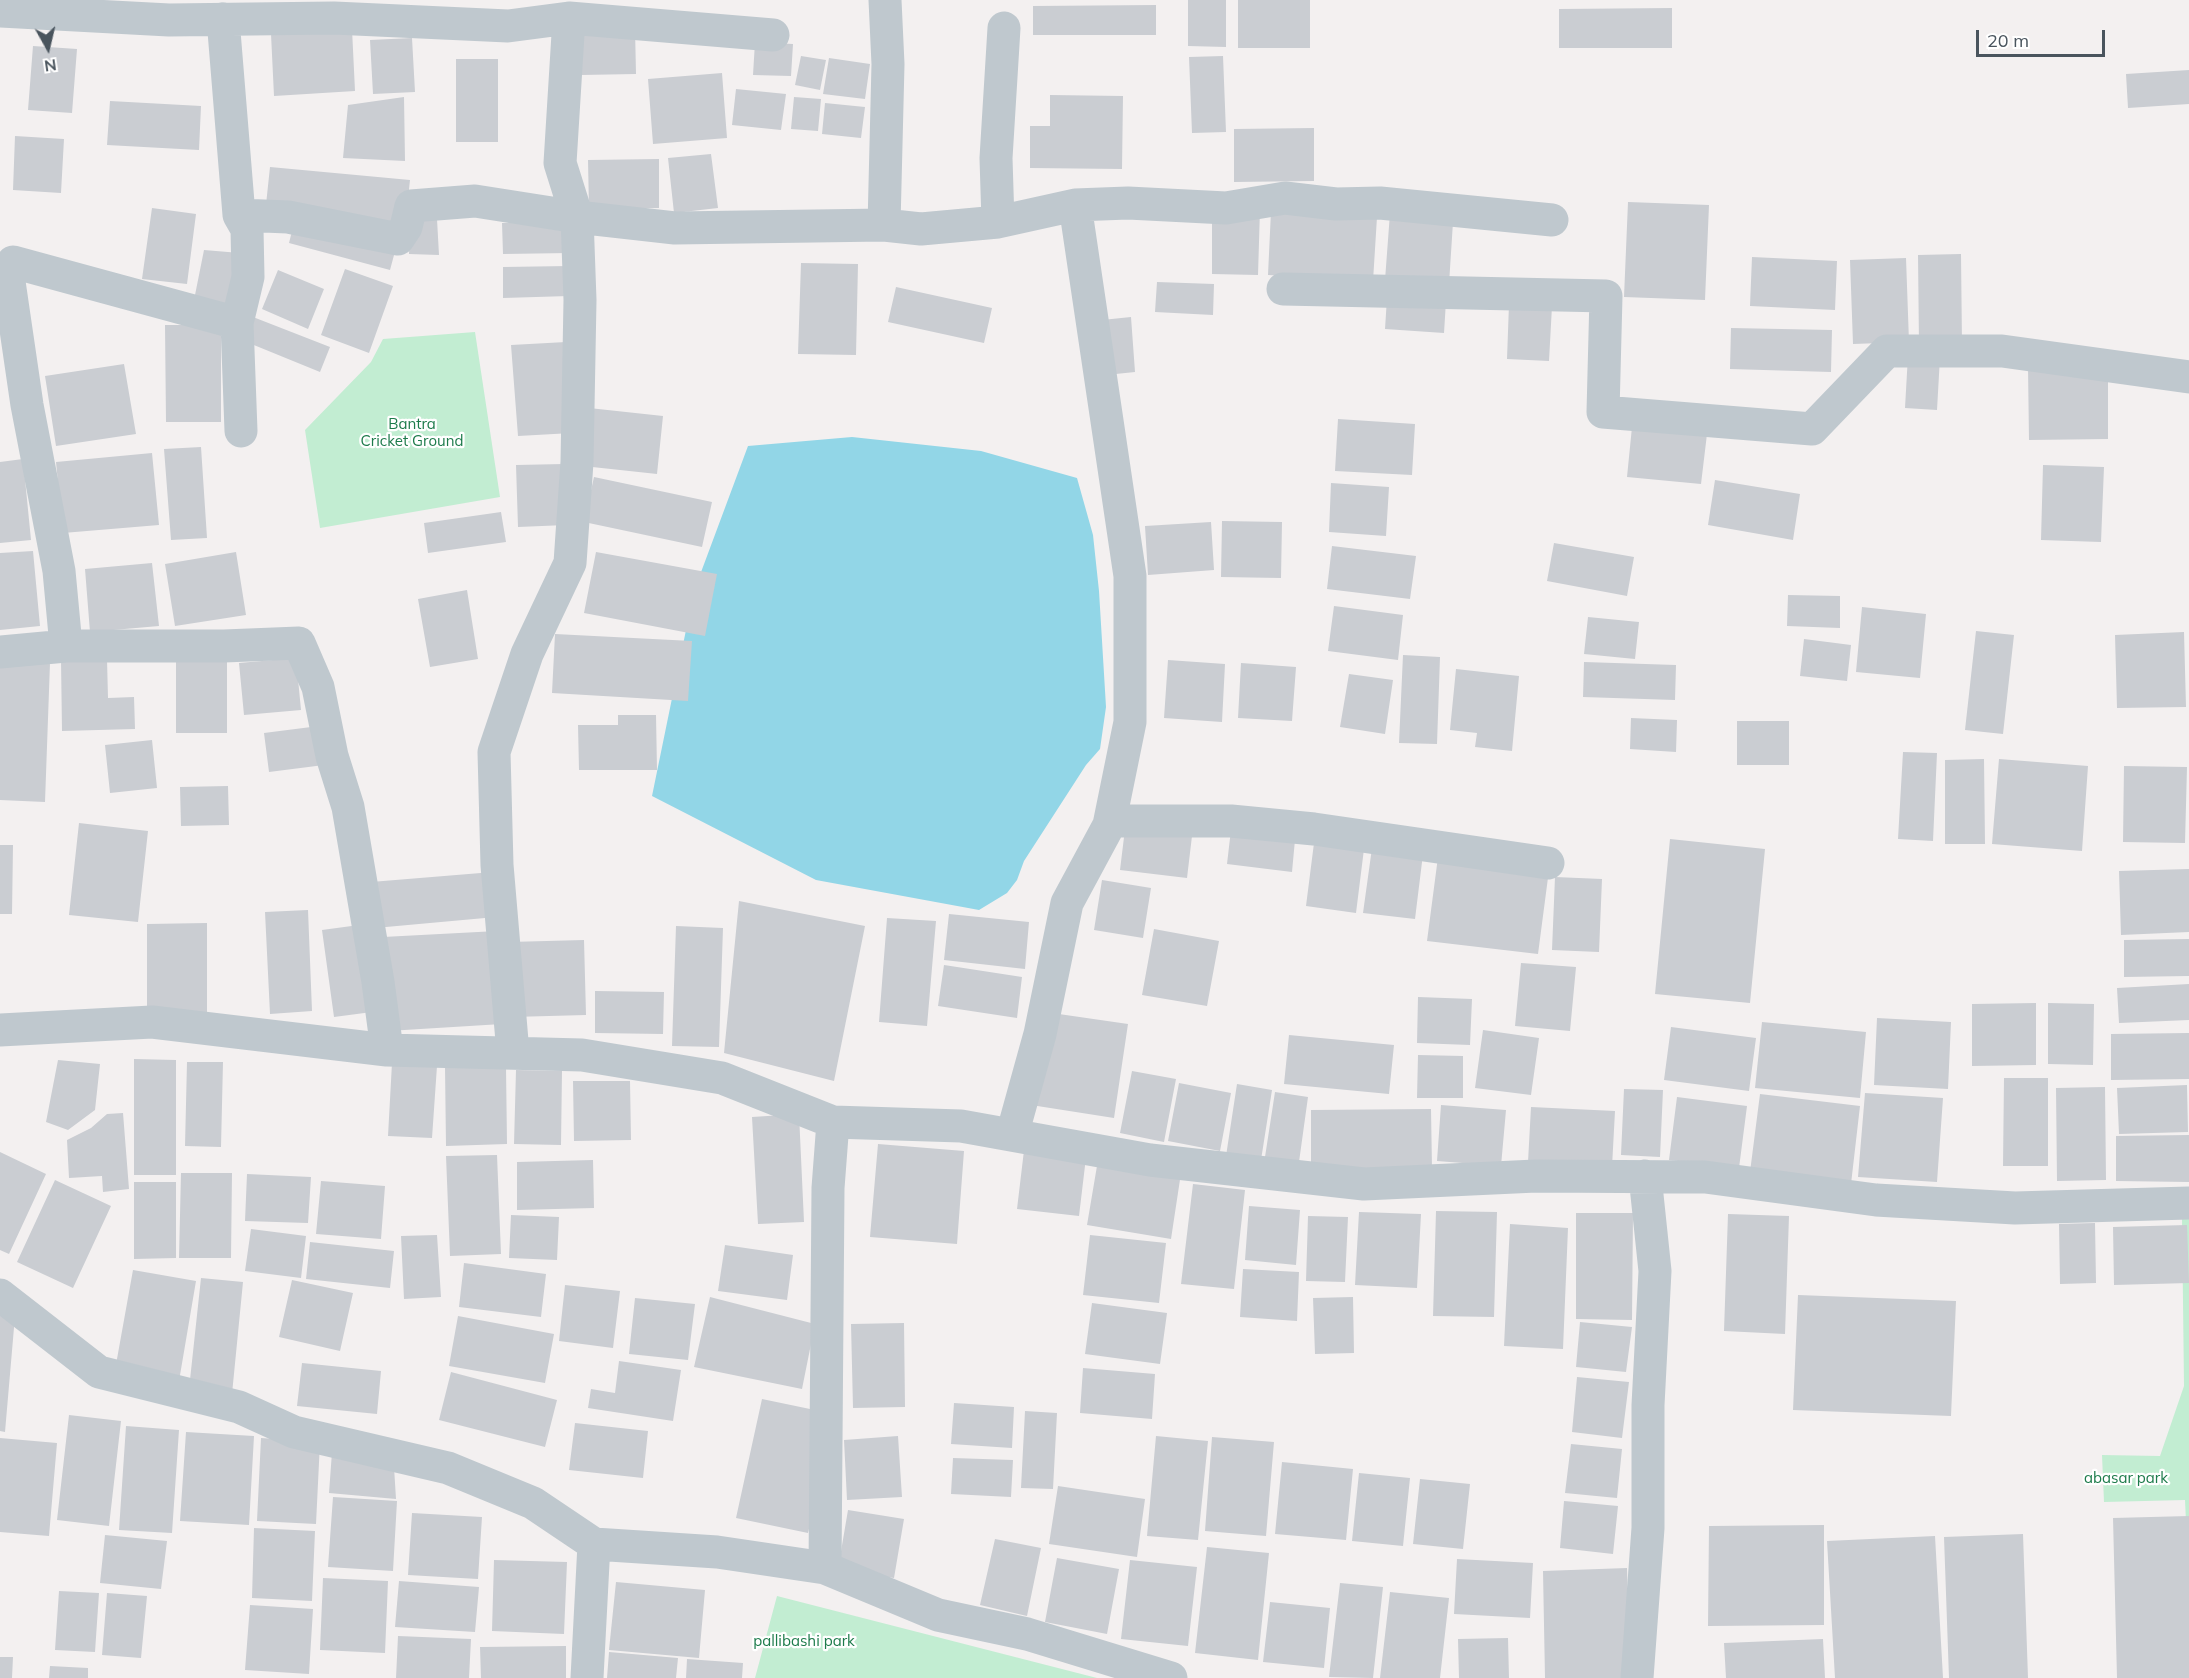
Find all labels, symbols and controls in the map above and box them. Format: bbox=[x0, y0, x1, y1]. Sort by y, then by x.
north arrow bbox=[18, 18, 78, 78]
scale bar bbox=[1979, 18, 2108, 56]
text: 20 m bbox=[1987, 29, 2029, 52]
text: N bbox=[43, 55, 58, 77]
park label: Bantra Cricket Ground bbox=[361, 415, 463, 450]
park label: abasar park bbox=[2084, 1469, 2168, 1487]
park label: pallibashi park bbox=[753, 1632, 855, 1650]

